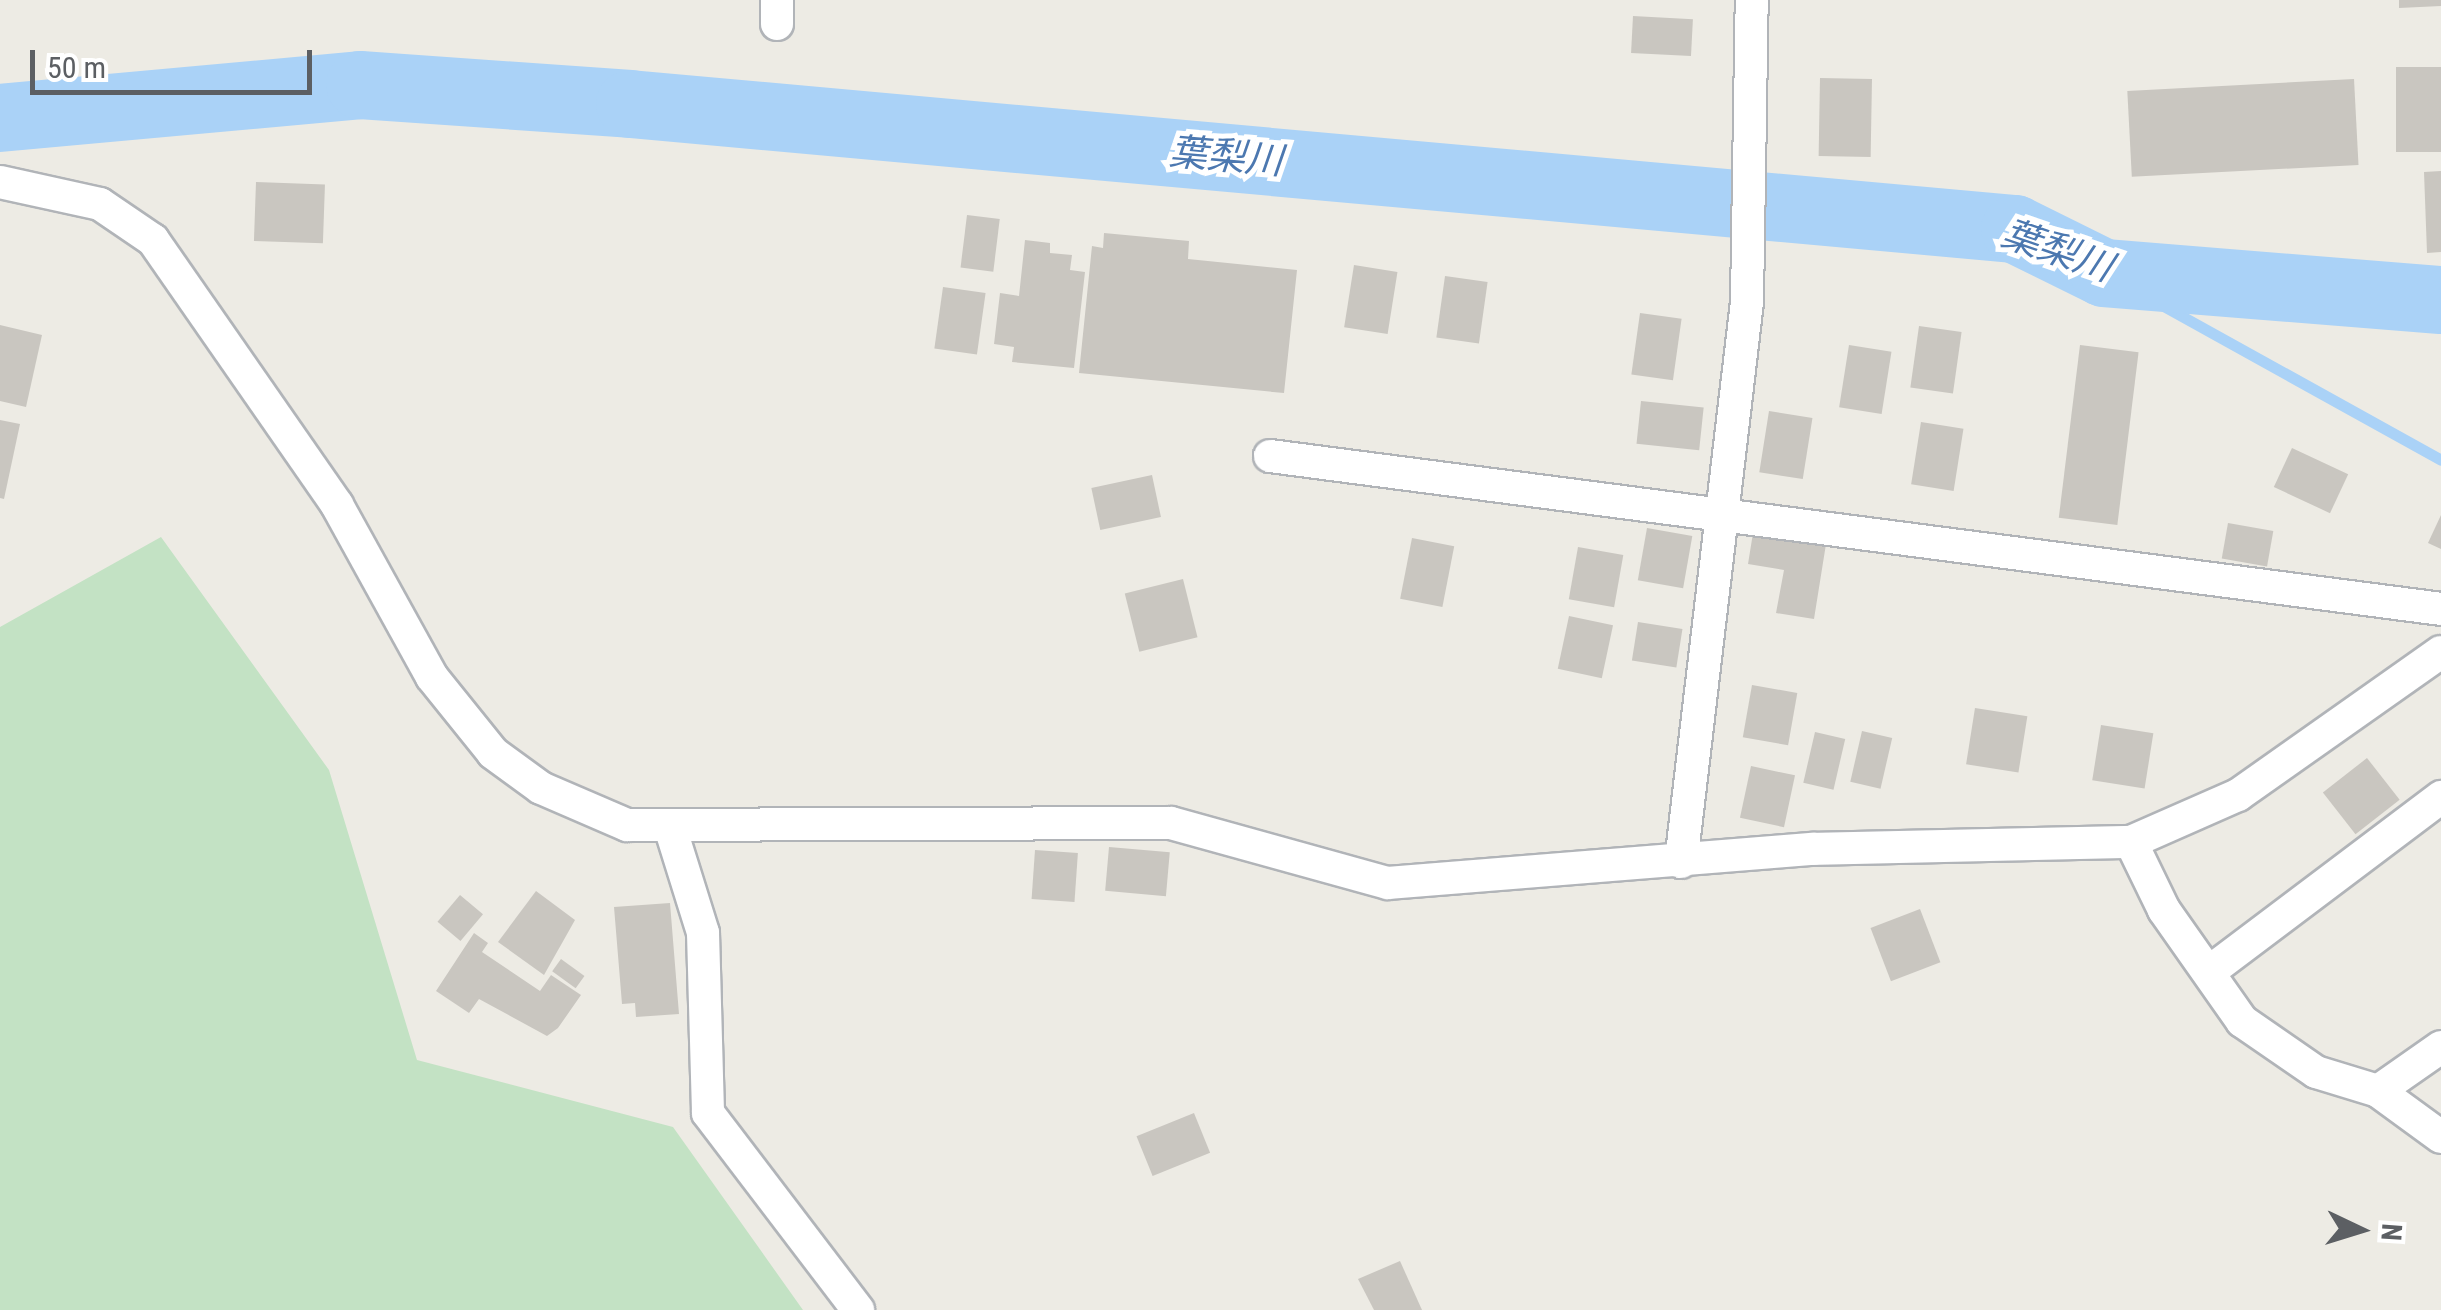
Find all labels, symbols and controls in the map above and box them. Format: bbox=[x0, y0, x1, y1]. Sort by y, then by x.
scale bar bbox=[35, 30, 318, 92]
text: 50 m bbox=[47, 50, 106, 85]
water label: 葉梨川 bbox=[1167, 129, 1285, 185]
water label: 葉梨川 bbox=[1996, 211, 2118, 291]
north arrow bbox=[2311, 1180, 2411, 1280]
text: N bbox=[2374, 1222, 2408, 1242]

